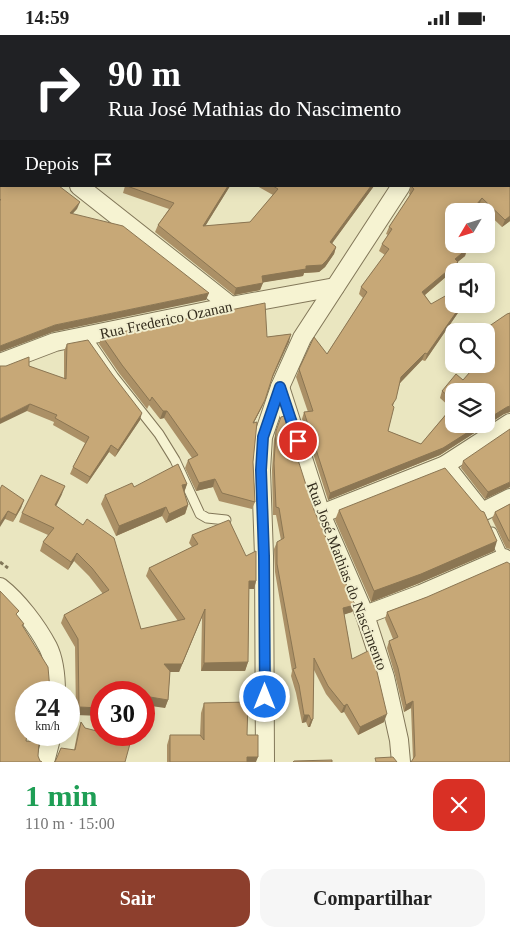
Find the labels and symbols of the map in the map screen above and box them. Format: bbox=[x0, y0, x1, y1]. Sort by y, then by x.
north arrow bbox=[445, 203, 495, 253]
street label: Rua Frederico Ozanan bbox=[98, 298, 234, 342]
pin bbox=[277, 420, 319, 462]
street label: Rua José Mathias do Nascimento bbox=[304, 480, 390, 672]
position arrow bbox=[238, 670, 290, 722]
speed limit sign: 30 bbox=[90, 681, 155, 746]

